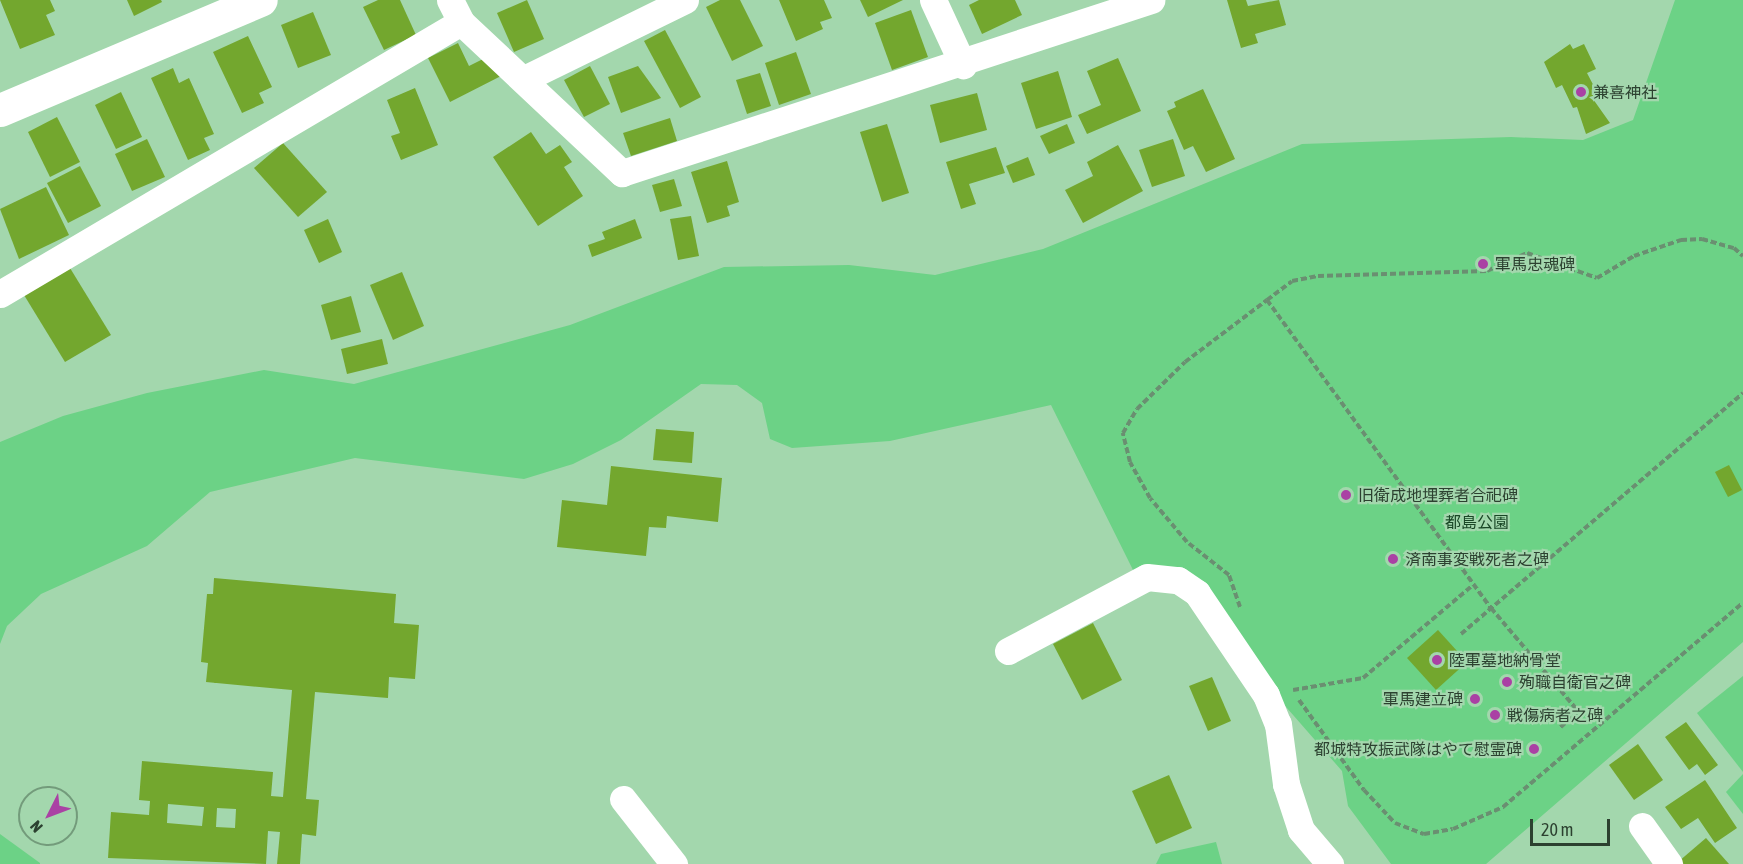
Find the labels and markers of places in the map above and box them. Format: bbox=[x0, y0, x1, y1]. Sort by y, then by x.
place label: 兼喜神社 bbox=[1593, 82, 1657, 102]
marker: 兼喜神社 bbox=[1574, 85, 1588, 99]
place label: 軍馬忠魂碑 bbox=[1495, 254, 1575, 274]
marker: 軍馬忠魂碑 bbox=[1476, 257, 1490, 271]
place label: 旧衛成地埋葬者合祀碑 bbox=[1358, 485, 1518, 505]
marker: 旧衛成地埋葬者合祀碑 bbox=[1339, 488, 1353, 502]
place label: 済南事変戦死者之碑 bbox=[1405, 549, 1549, 569]
marker: 済南事変戦死者之碑 bbox=[1386, 552, 1400, 566]
place label: 陸軍墓地納骨堂 bbox=[1449, 650, 1561, 670]
marker: 陸軍墓地納骨堂 bbox=[1430, 653, 1444, 667]
place label: 殉職自衛官之碑 bbox=[1519, 672, 1631, 692]
marker: 殉職自衛官之碑 bbox=[1500, 675, 1514, 689]
place label: 軍馬建立碑 bbox=[1383, 689, 1463, 709]
marker: 軍馬建立碑 bbox=[1468, 692, 1482, 706]
place label: 戦傷病者之碑 bbox=[1507, 705, 1603, 725]
marker: 戦傷病者之碑 bbox=[1488, 708, 1502, 722]
place label: 都城特攻振武隊はやて慰霊碑 bbox=[1314, 739, 1522, 759]
marker: 都城特攻振武隊はやて慰霊碑 bbox=[1527, 742, 1541, 756]

